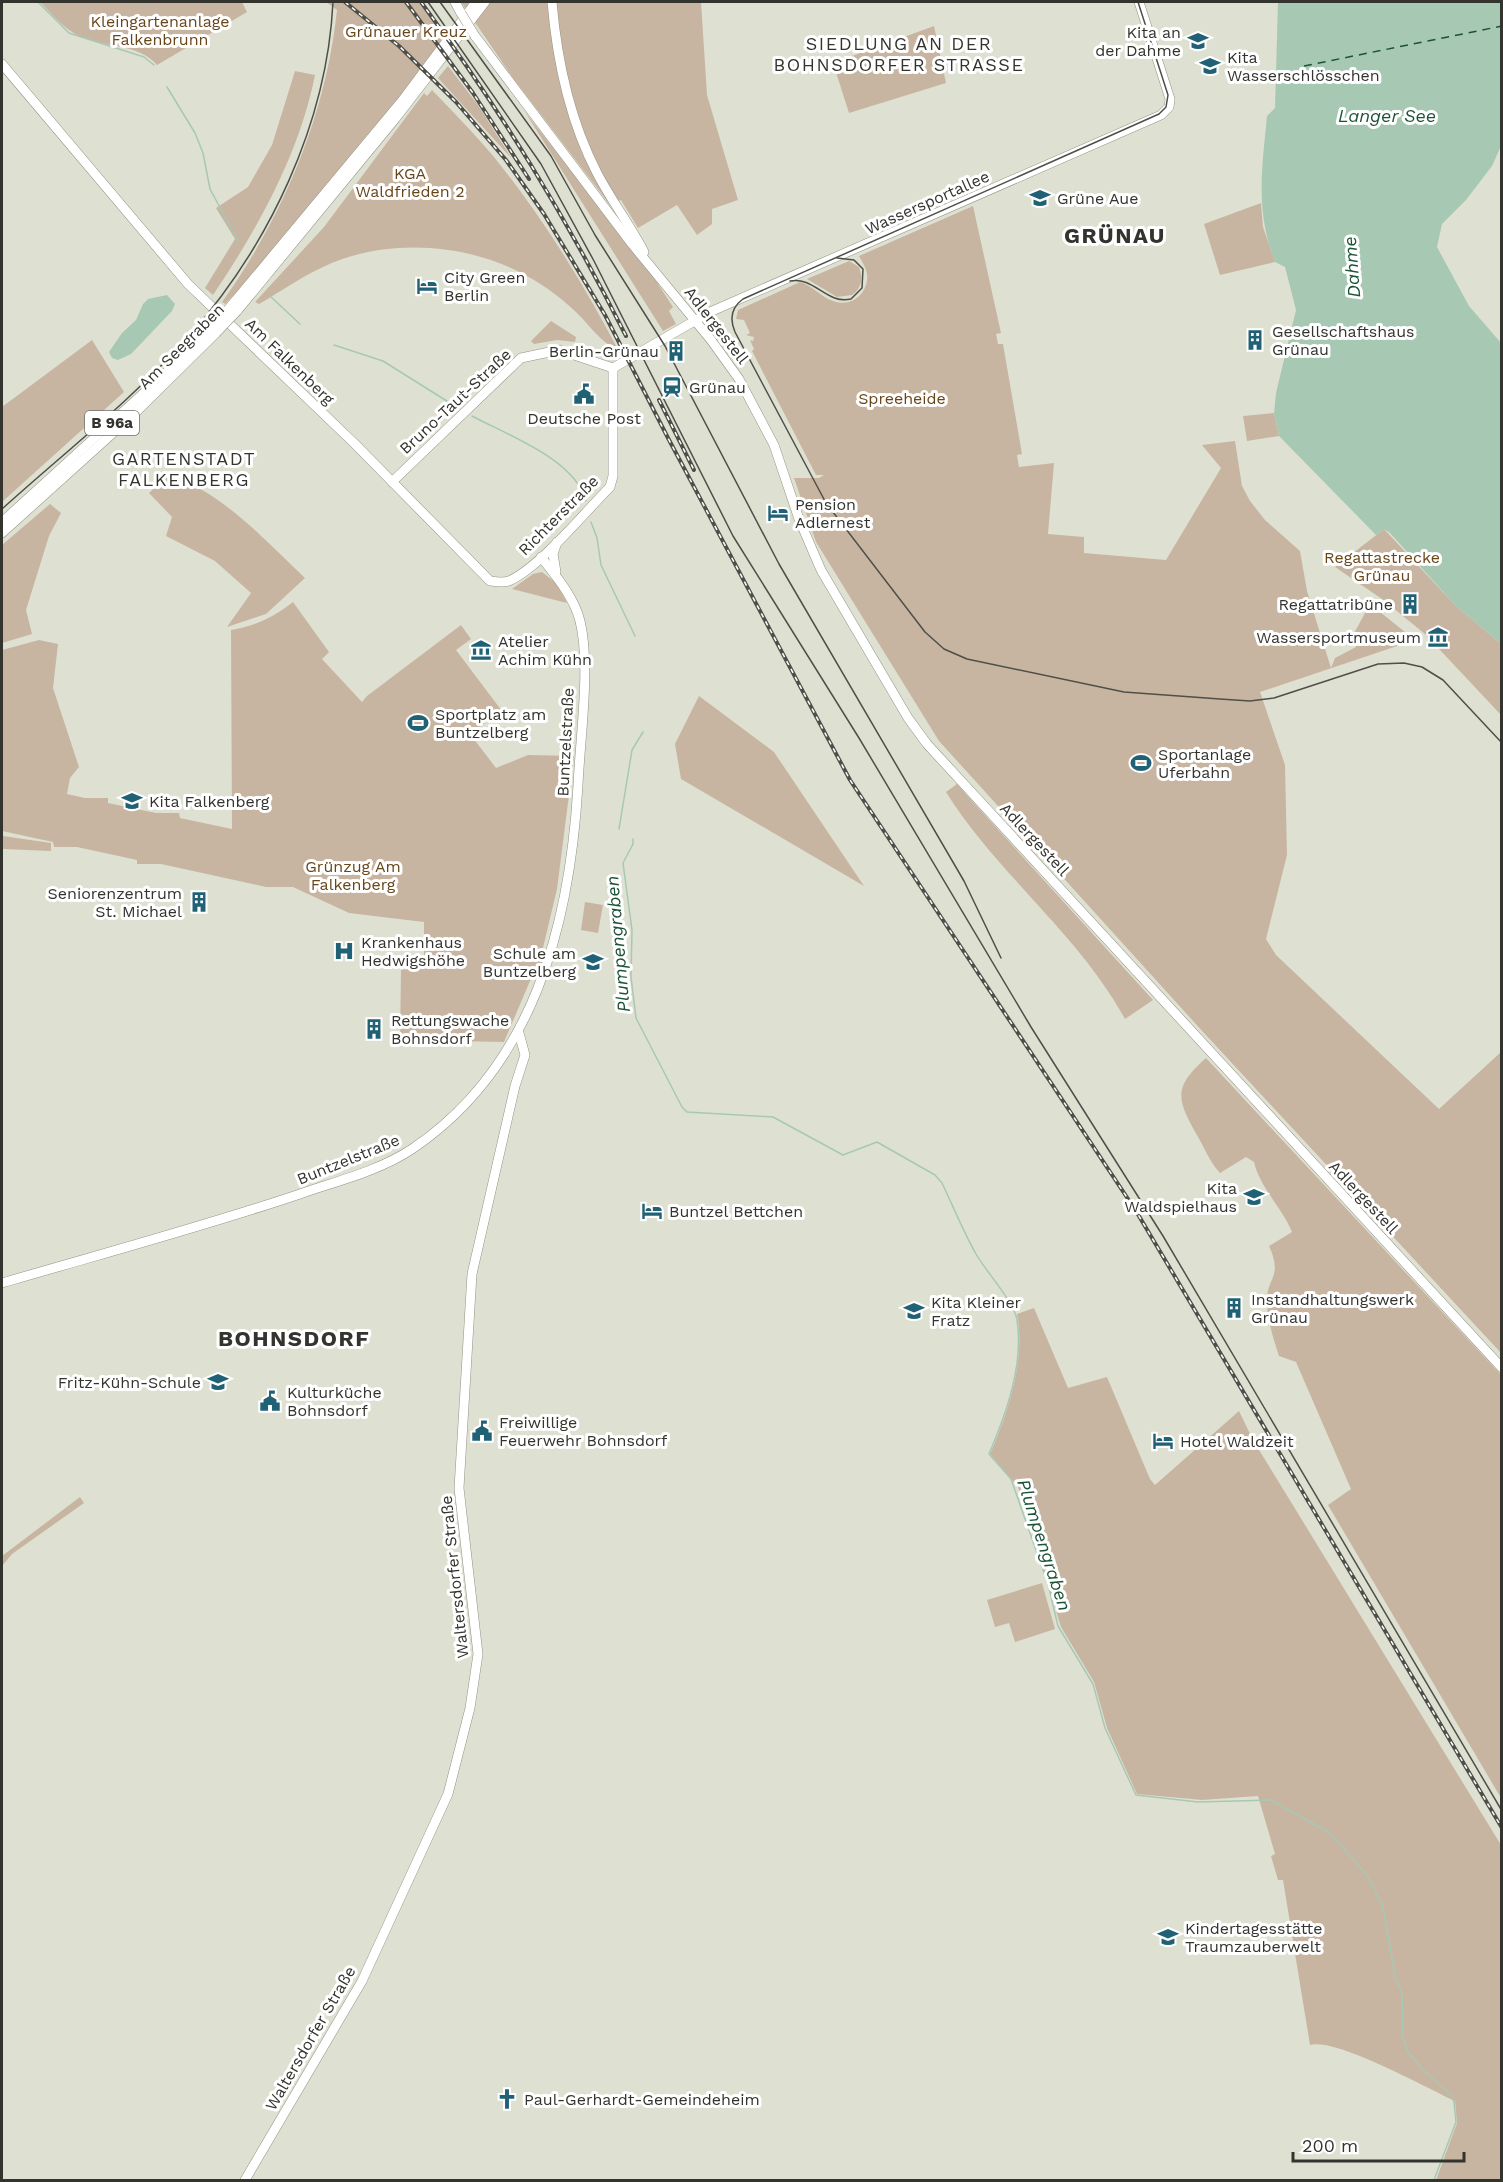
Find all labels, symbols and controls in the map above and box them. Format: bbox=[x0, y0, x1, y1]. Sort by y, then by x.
park label: Kleingartenanlage Falkenbrunn bbox=[91, 12, 229, 49]
park label: Grünauer Kreuz bbox=[345, 22, 467, 41]
place label: Kita an der Dahme bbox=[1095, 23, 1181, 60]
school or university icon: Kita an der Dahme bbox=[1186, 29, 1210, 53]
district label: SIEDLUNG AN DER BOHNSDORFER STRASSE bbox=[774, 33, 1024, 75]
place label: Kita Wasserschlösschen bbox=[1227, 48, 1380, 85]
school or university icon: Kita Wasserschlösschen bbox=[1198, 54, 1222, 78]
water label: Langer See bbox=[1338, 105, 1436, 126]
park label: KGA Waldfrieden 2 bbox=[356, 164, 464, 201]
street label: Wassersportallee bbox=[862, 166, 992, 238]
school or university icon: Grüne Aue bbox=[1028, 186, 1052, 210]
place label: Grüne Aue bbox=[1057, 189, 1138, 208]
district label: GRÜNAU bbox=[1064, 223, 1166, 248]
water label: Dahme bbox=[1339, 236, 1364, 299]
place label: City Green Berlin bbox=[444, 268, 525, 305]
hotel icon: City Green Berlin bbox=[415, 274, 439, 298]
street label: Adlergestell bbox=[681, 283, 753, 368]
street label: Am Seegraben bbox=[135, 300, 228, 393]
street label: Am Falkenberg bbox=[241, 314, 338, 409]
place label: Gesellschaftshaus Grünau bbox=[1272, 322, 1414, 359]
building icon: Gesellschaftshaus Grünau bbox=[1243, 328, 1267, 352]
building icon: Berlin-Grünau bbox=[664, 339, 688, 363]
place label: Berlin-Grünau bbox=[549, 342, 659, 361]
street label: Bruno-Taut-Straße bbox=[396, 345, 515, 458]
station icon: Grünau bbox=[660, 375, 684, 399]
place label: Grünau bbox=[689, 378, 746, 397]
public building icon: Deutsche Post bbox=[572, 382, 596, 406]
park label: Spreeheide bbox=[858, 389, 946, 408]
place label: Deutsche Post bbox=[527, 409, 641, 428]
road number: B 96a bbox=[85, 411, 139, 435]
district label: GARTENSTADT FALKENBERG bbox=[112, 448, 256, 490]
street label: Richterstraße bbox=[514, 471, 602, 559]
place label: Pension Adlernest bbox=[795, 495, 871, 532]
hotel icon: Pension Adlernest bbox=[766, 501, 790, 525]
park label: Regattastrecke Grünau bbox=[1324, 548, 1440, 585]
building icon: Regattatribüne bbox=[1398, 592, 1422, 616]
place label: Regattatribüne bbox=[1279, 595, 1393, 614]
museum icon: Wassersportmuseum bbox=[1426, 625, 1450, 649]
place label: Wassersportmuseum bbox=[1256, 628, 1421, 647]
place label: Atelier Achim Kühn bbox=[498, 632, 592, 669]
museum icon: Atelier Achim Kühn bbox=[469, 638, 493, 662]
street label: Buntzelstraße bbox=[553, 687, 578, 797]
place label: Sportplatz am Buntzelberg bbox=[435, 705, 546, 742]
sports icon: Sportplatz am Buntzelberg bbox=[406, 711, 430, 735]
place label: Sportanlage Uferbahn bbox=[1158, 745, 1251, 782]
sports icon: Sportanlage Uferbahn bbox=[1129, 751, 1153, 775]
school or university icon: Kita Falkenberg bbox=[120, 789, 144, 813]
place label: Kita Falkenberg bbox=[149, 792, 270, 811]
street label: Adlergestell bbox=[996, 799, 1073, 880]
park label: Grünzug Am Falkenberg bbox=[305, 857, 401, 894]
water label: Plumpengraben bbox=[601, 875, 634, 1013]
place label: Seniorenzentrum St. Michael bbox=[48, 884, 182, 921]
building icon: Seniorenzentrum St. Michael bbox=[187, 890, 211, 914]
place label: Krankenhaus Hedwigshöhe bbox=[361, 933, 465, 970]
hospital icon: Krankenhaus Hedwigshöhe bbox=[332, 939, 356, 963]
place label: Schule am Buntzelberg bbox=[483, 944, 576, 981]
school or university icon: Schule am Buntzelberg bbox=[581, 950, 605, 974]
place label: Rettungswache Bohnsdorf bbox=[391, 1011, 509, 1048]
building icon: Rettungswache Bohnsdorf bbox=[362, 1017, 386, 1041]
street label: Buntzelstraße bbox=[294, 1130, 402, 1189]
street label: Adlergestell bbox=[1325, 1157, 1402, 1238]
place label: Kita Waldspielhaus bbox=[1124, 1179, 1237, 1216]
school or university icon: Kita Waldspielhaus bbox=[1242, 1185, 1266, 1209]
hotel icon: Buntzel Bettchen bbox=[640, 1199, 664, 1223]
place label: Buntzel Bettchen bbox=[669, 1202, 803, 1221]
place label: Instandhaltungswerk Grünau bbox=[1251, 1290, 1414, 1327]
place label: Kita Kleiner Fratz bbox=[931, 1293, 1022, 1330]
building icon: Instandhaltungswerk Grünau bbox=[1222, 1296, 1246, 1320]
school or university icon: Kita Kleiner Fratz bbox=[902, 1299, 926, 1323]
district label: BOHNSDORF bbox=[218, 1326, 370, 1351]
school or university icon: Fritz-Kühn-Schule bbox=[206, 1370, 230, 1394]
place label: Fritz-Kühn-Schule bbox=[58, 1373, 201, 1392]
place label: Kulturküche Bohnsdorf bbox=[287, 1383, 382, 1420]
public building icon: Kulturküche Bohnsdorf bbox=[258, 1389, 282, 1413]
place label: Freiwillige Feuerwehr Bohnsdorf bbox=[499, 1413, 668, 1450]
public building icon: Freiwillige Feuerwehr Bohnsdorf bbox=[470, 1419, 494, 1443]
hotel icon: Hotel Waldzeit bbox=[1151, 1429, 1175, 1453]
place label: Hotel Waldzeit bbox=[1180, 1432, 1294, 1451]
water label: Plumpengraben bbox=[1013, 1476, 1076, 1613]
street label: Waltersdorfer Straße bbox=[437, 1495, 472, 1659]
place label: Kindertagesstätte Traumzauberwelt bbox=[1185, 1919, 1322, 1956]
school or university icon: Kindertagesstätte Traumzauberwelt bbox=[1156, 1925, 1180, 1949]
street label: Waltersdorfer Straße bbox=[261, 1963, 360, 2114]
church icon: Paul-Gerhardt-Gemeindeheim bbox=[495, 2087, 519, 2111]
place label: Paul-Gerhardt-Gemeindeheim bbox=[524, 2090, 760, 2109]
scale bar bbox=[1293, 2125, 1464, 2163]
text: 200 m bbox=[1302, 2135, 1358, 2156]

